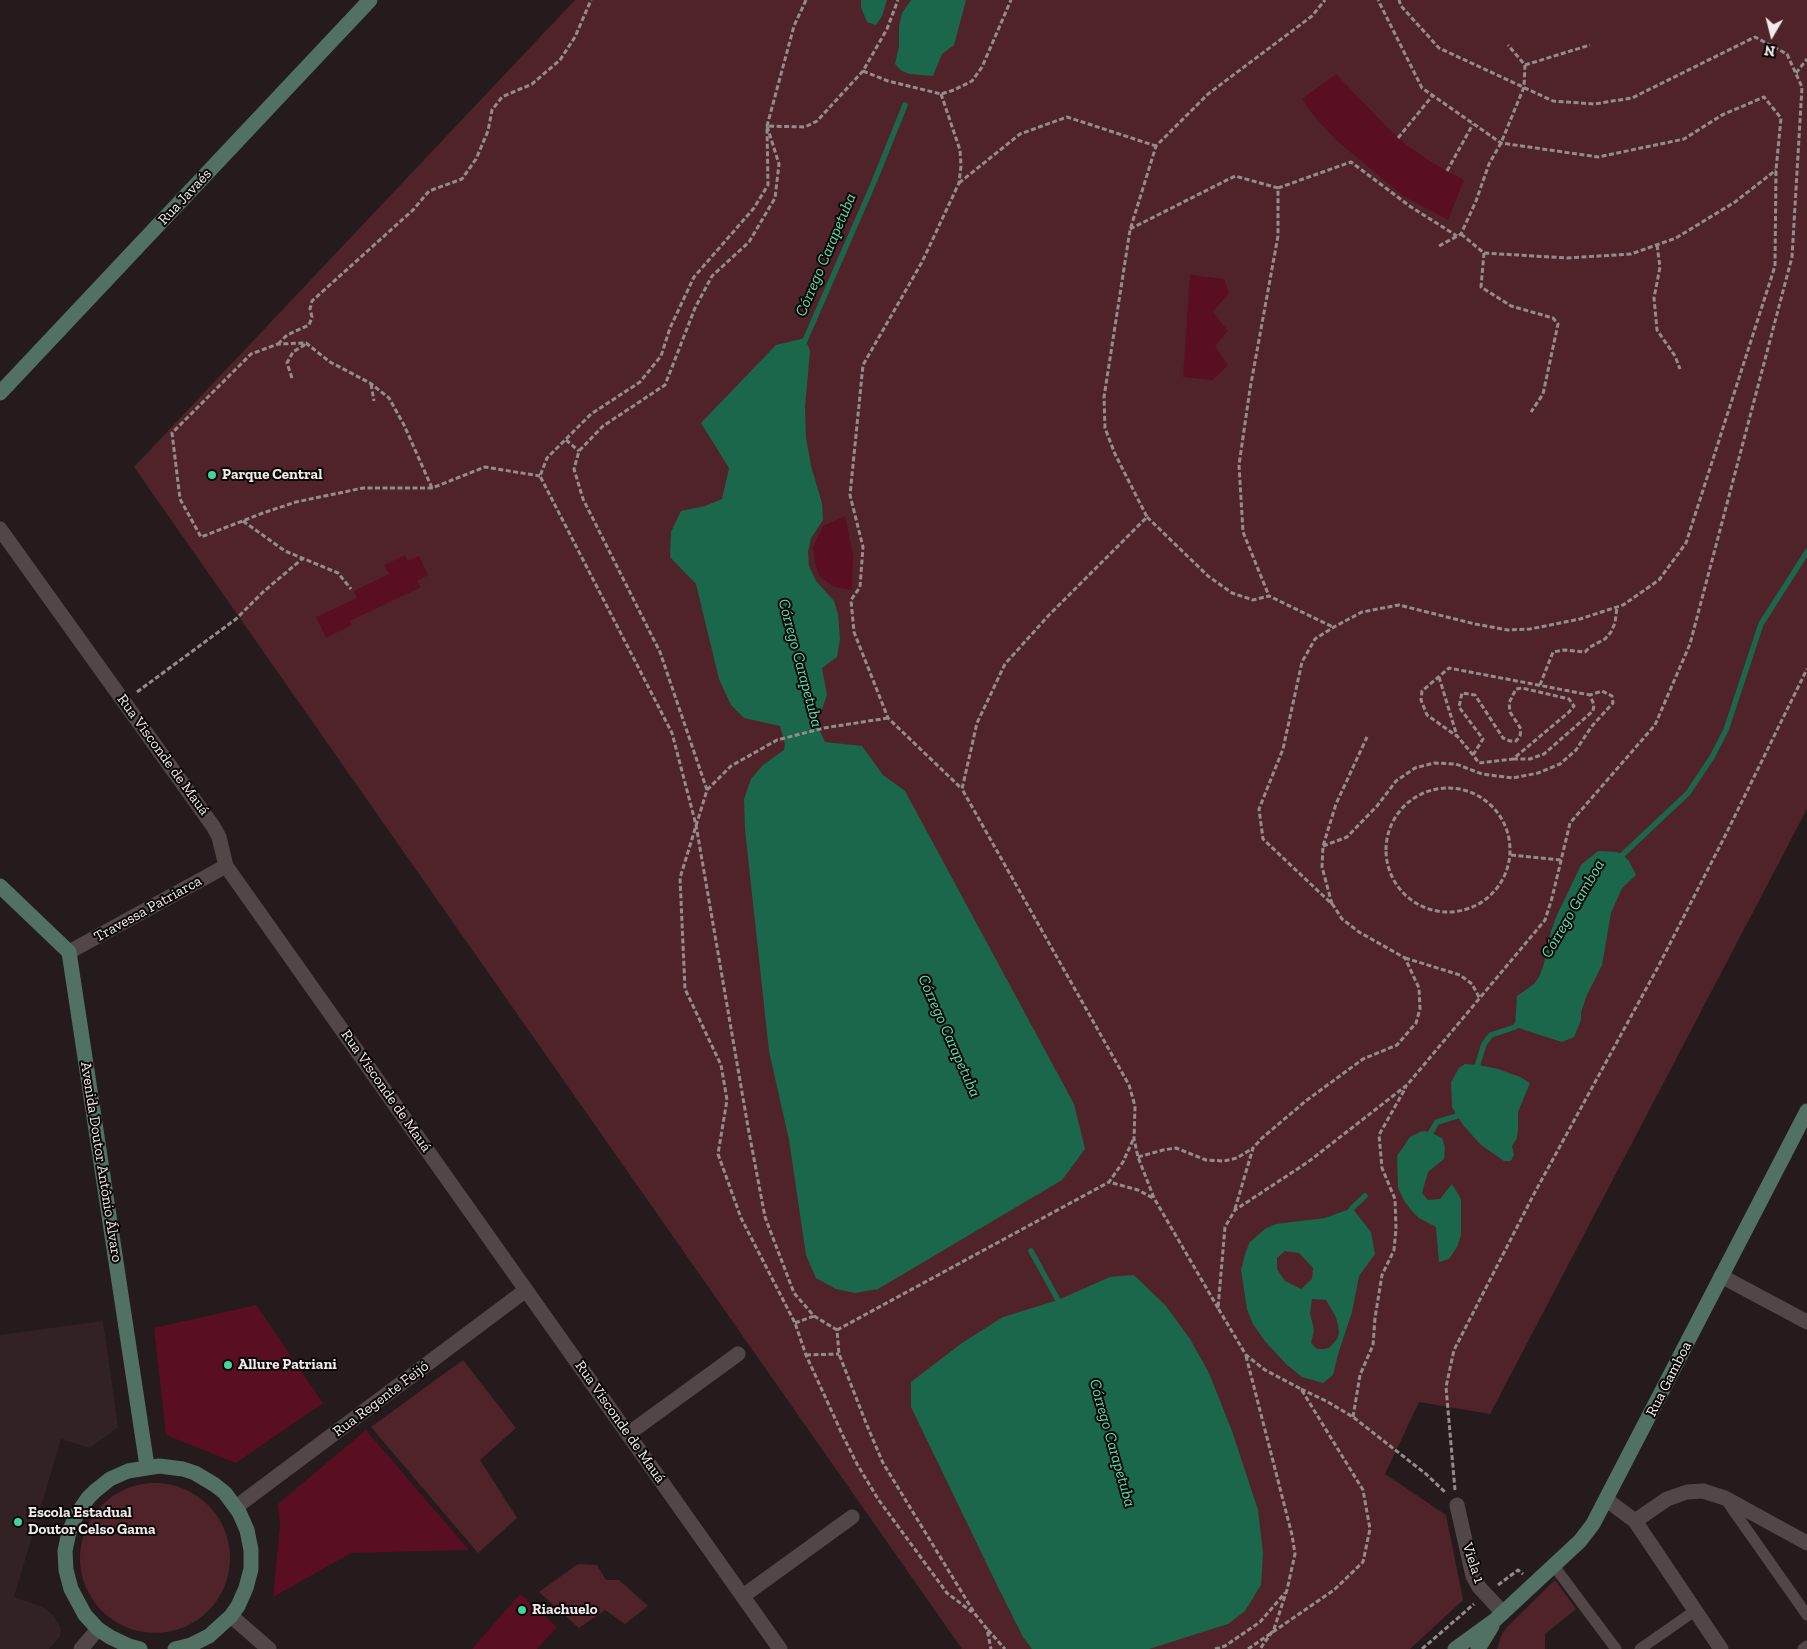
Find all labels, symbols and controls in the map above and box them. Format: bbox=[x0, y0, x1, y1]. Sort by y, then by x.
north arrow bbox=[1747, 10, 1797, 60]
text: N bbox=[1763, 41, 1776, 60]
street label: Rua Javaés bbox=[154, 165, 216, 229]
water label: Córrego Carapetuba bbox=[791, 190, 861, 320]
place label: Parque Central bbox=[222, 466, 322, 484]
marker: Parque Central bbox=[206, 469, 218, 481]
water label: Córrego Carapetuba bbox=[774, 597, 826, 729]
street label: Rua Visconde de Mauá bbox=[113, 691, 213, 819]
water label: Córrego Gamboa bbox=[1537, 856, 1609, 962]
street label: Travessa Patriarca bbox=[91, 872, 205, 946]
water label: Córrego Carapetuba bbox=[913, 972, 985, 1100]
street label: Rua Visconde de Mauá bbox=[337, 1026, 435, 1156]
street label: Avenida Doutor Antônio Álvaro bbox=[76, 1061, 126, 1263]
street label: Rua Gamboa bbox=[1642, 1338, 1696, 1420]
place label: Allure Patriani bbox=[238, 1356, 337, 1374]
street label: Rua Regente Feijó bbox=[330, 1357, 432, 1441]
street label: Rua Visconde de Mauá bbox=[571, 1357, 669, 1487]
marker: Allure Patriani bbox=[222, 1359, 234, 1371]
water label: Córrego Carapetuba bbox=[1085, 1377, 1139, 1509]
place label: Escola Estadual Doutor Celso Gama bbox=[28, 1504, 156, 1539]
marker: Escola Estadual Doutor Celso Gama bbox=[12, 1516, 24, 1528]
street label: Viela 1 bbox=[1458, 1541, 1488, 1585]
place label: Riachuelo bbox=[532, 1601, 598, 1619]
marker: Riachuelo bbox=[516, 1604, 528, 1616]

